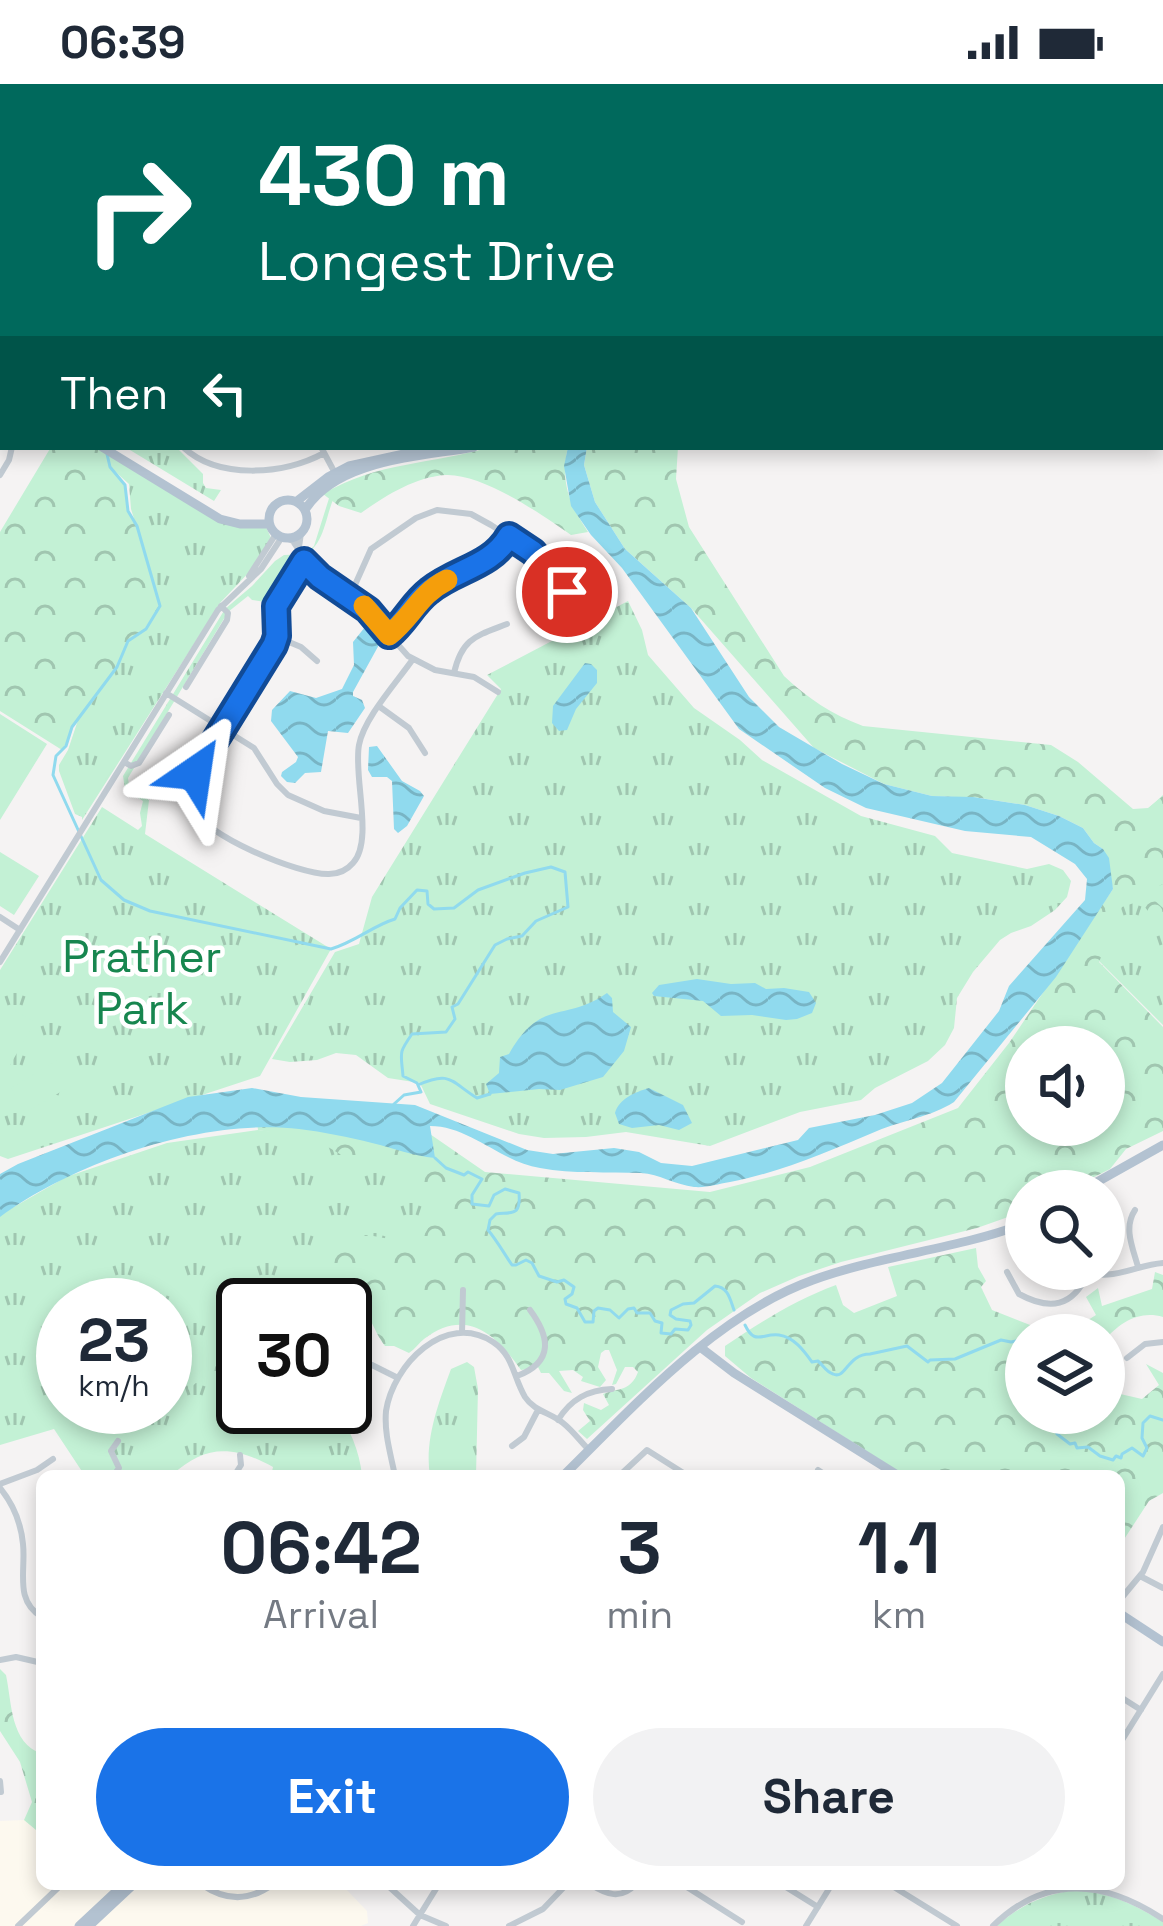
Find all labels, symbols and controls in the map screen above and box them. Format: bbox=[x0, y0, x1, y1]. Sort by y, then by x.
text: 06:39 bbox=[60, 14, 186, 71]
text: 430 m bbox=[258, 122, 510, 230]
icon: right bbox=[60, 132, 216, 288]
text: Longest Drive bbox=[258, 227, 616, 296]
icon: left bbox=[192, 360, 258, 426]
text: Then bbox=[60, 365, 168, 422]
pin bbox=[516, 541, 618, 643]
icon: arrive bbox=[534, 559, 600, 625]
position arrow bbox=[132, 710, 258, 836]
park label: Prather Park bbox=[62, 928, 222, 1037]
map controls bbox=[1005, 1026, 1125, 1434]
button: sound bbox=[1005, 1026, 1125, 1146]
button: search bbox=[1005, 1170, 1125, 1290]
speed limit sign: 30 bbox=[216, 1278, 372, 1434]
text: 23 bbox=[78, 1302, 150, 1379]
button: layers bbox=[1005, 1314, 1125, 1434]
text: km/h bbox=[78, 1366, 150, 1405]
text: 06:42 bbox=[221, 1502, 422, 1594]
text: 3 bbox=[618, 1502, 662, 1594]
text: 1.1 bbox=[858, 1502, 941, 1594]
text: Arrival bbox=[263, 1590, 379, 1639]
text: min bbox=[606, 1590, 673, 1639]
text: km bbox=[872, 1590, 926, 1639]
button: Exit bbox=[96, 1728, 569, 1866]
button: Share bbox=[593, 1728, 1065, 1866]

